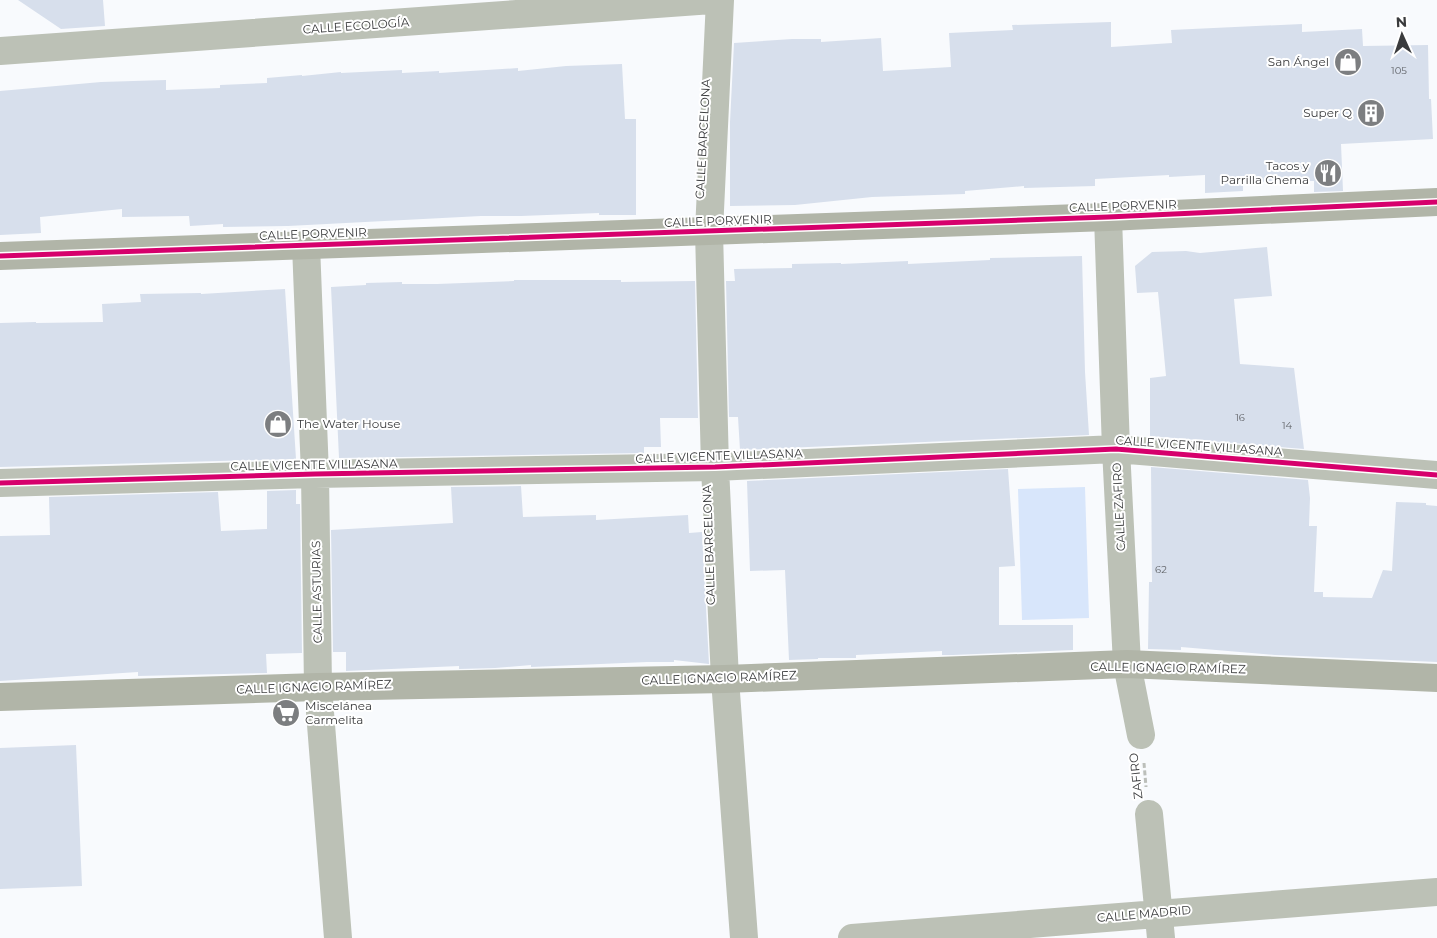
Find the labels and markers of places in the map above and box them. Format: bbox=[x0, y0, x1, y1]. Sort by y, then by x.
shop icon: San Ángel bbox=[1333, 47, 1363, 77]
place label: San Ángel bbox=[1268, 54, 1329, 69]
building icon: Super Q bbox=[1356, 98, 1386, 128]
place label: Super Q bbox=[1303, 105, 1352, 120]
place label: Tacos y Parrilla Chema bbox=[1220, 158, 1309, 187]
restaurant icon: Tacos y Parrilla Chema bbox=[1313, 158, 1343, 188]
shop icon: The Water House bbox=[263, 409, 293, 439]
place label: The Water House bbox=[297, 416, 400, 431]
supermarket icon: Miscelánea Carmelita bbox=[271, 698, 301, 728]
place label: Miscelánea Carmelita bbox=[305, 698, 372, 727]

